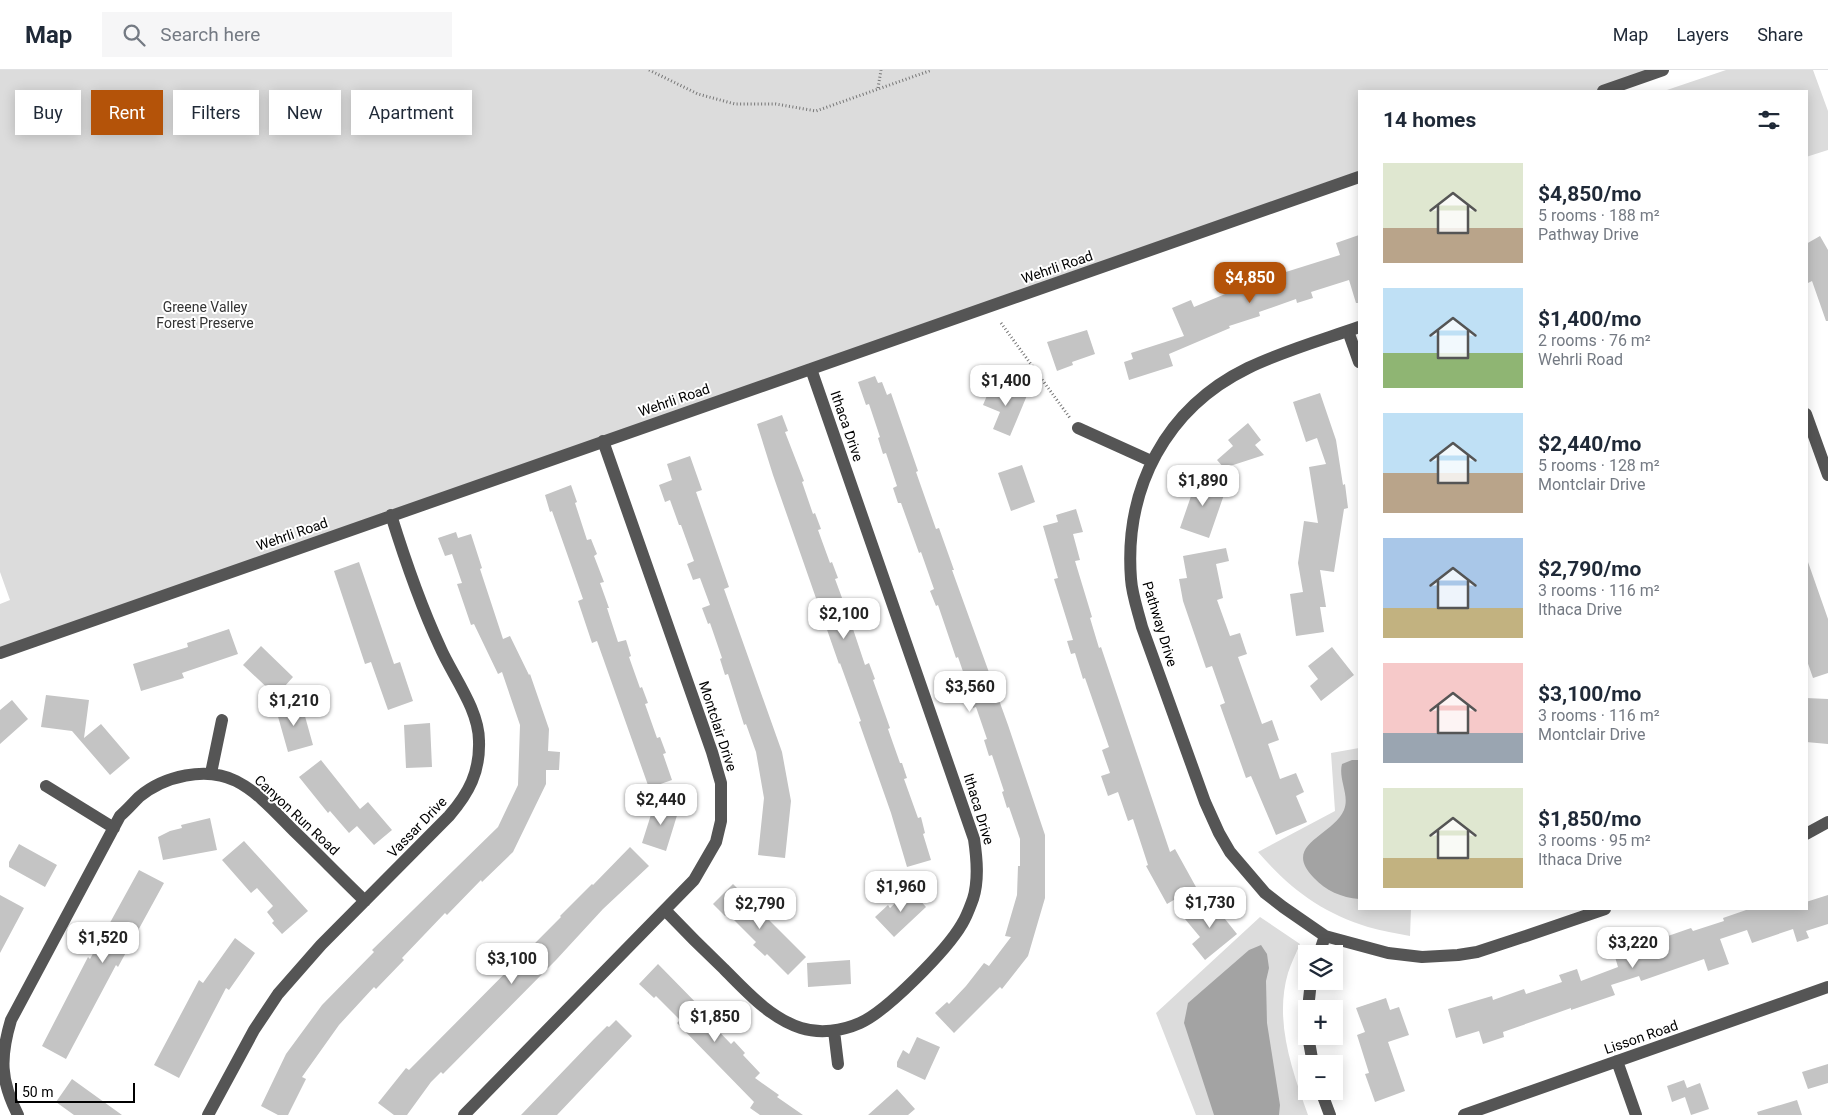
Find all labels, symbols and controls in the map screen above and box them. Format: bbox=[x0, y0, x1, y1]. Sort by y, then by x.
search box bbox=[102, 12, 452, 57]
text: Map bbox=[25, 21, 72, 49]
icon: search bbox=[120, 21, 148, 49]
text: Search here bbox=[160, 23, 260, 46]
text: Map bbox=[1613, 24, 1648, 45]
text: Layers bbox=[1676, 24, 1729, 45]
text: Share bbox=[1757, 24, 1803, 45]
chip: Buy bbox=[15, 90, 81, 135]
chip: Rent bbox=[91, 90, 163, 135]
chip: Filters bbox=[173, 90, 259, 135]
chip: New bbox=[269, 90, 341, 135]
chip: Apartment bbox=[351, 90, 472, 135]
icon: filters bbox=[1755, 106, 1783, 134]
text: 14 homes bbox=[1383, 108, 1476, 132]
text: $4,850/mo bbox=[1538, 182, 1641, 206]
icon: home bbox=[1423, 183, 1483, 243]
text: 5 rooms · 188 m² bbox=[1538, 206, 1660, 225]
text: Pathway Drive bbox=[1538, 225, 1639, 244]
street label: Wehrli Road bbox=[1019, 247, 1095, 287]
pin: $4,850 bbox=[1209, 262, 1291, 304]
text: $4,850 bbox=[1225, 268, 1275, 287]
park label: Greene Valley Forest Preserve bbox=[156, 299, 254, 331]
text: $1,400/mo bbox=[1538, 307, 1641, 331]
icon: home bbox=[1423, 308, 1483, 368]
text: 2 rooms · 76 m² bbox=[1538, 331, 1651, 350]
text: Wehrli Road bbox=[1538, 350, 1623, 369]
pin: $1,400 bbox=[965, 364, 1047, 407]
text: $1,400 bbox=[981, 371, 1031, 390]
street label: Wehrli Road bbox=[636, 380, 712, 420]
street label: Ithaca Drive bbox=[827, 389, 867, 463]
text: $2,440/mo bbox=[1538, 432, 1641, 456]
icon: home bbox=[1423, 433, 1483, 493]
text: 5 rooms · 128 m² bbox=[1538, 456, 1660, 475]
pin: $1,890 bbox=[1162, 464, 1244, 507]
text: $1,890 bbox=[1178, 471, 1228, 490]
text: Montclair Drive bbox=[1538, 475, 1645, 494]
street label: Wehrli Road bbox=[254, 514, 330, 554]
text: $2,790/mo bbox=[1538, 557, 1641, 581]
icon: home bbox=[1423, 558, 1483, 618]
street label: Pathway Drive bbox=[1139, 579, 1181, 669]
text: 3 rooms · 116 m² bbox=[1538, 581, 1660, 600]
pin: $2,100 bbox=[803, 598, 885, 640]
text: Ithaca Drive bbox=[1538, 600, 1622, 619]
text: $2,100 bbox=[819, 604, 869, 623]
pin: $3,560 bbox=[929, 670, 1011, 713]
text: $3,560 bbox=[945, 677, 995, 696]
street label: Montclair Drive bbox=[696, 679, 740, 773]
text: $3,100/mo bbox=[1538, 682, 1641, 706]
icon: home bbox=[1423, 683, 1483, 743]
pin: $1,210 bbox=[253, 684, 335, 727]
text: $1,210 bbox=[269, 691, 319, 710]
text: 3 rooms · 116 m² bbox=[1538, 706, 1660, 725]
text: Montclair Drive bbox=[1538, 725, 1645, 744]
street label: Ithaca Drive bbox=[961, 771, 997, 847]
street label: Canyon Run Road bbox=[251, 772, 343, 858]
pin: $2,440 bbox=[620, 784, 702, 826]
text: $2,440 bbox=[636, 790, 686, 809]
street label: Vassar Drive bbox=[384, 793, 450, 861]
text: $1,850/mo bbox=[1538, 807, 1641, 831]
icon: home bbox=[1423, 808, 1483, 868]
text: 3 rooms · 95 m² bbox=[1538, 831, 1651, 850]
text: Ithaca Drive bbox=[1538, 850, 1622, 869]
pin: $1,960 bbox=[860, 870, 942, 913]
text: $1,960 bbox=[876, 877, 926, 896]
pin: $1,730 bbox=[1169, 886, 1251, 929]
pin: $2,790 bbox=[719, 888, 801, 930]
text: $1,730 bbox=[1185, 893, 1235, 912]
text: $2,790 bbox=[735, 894, 785, 913]
pin: $1,520 bbox=[62, 922, 144, 964]
pin: $3,220 bbox=[1592, 926, 1674, 969]
text: $1,520 bbox=[78, 928, 128, 947]
text: $3,220 bbox=[1608, 933, 1658, 952]
pin: $3,100 bbox=[471, 942, 553, 985]
map controls bbox=[1298, 945, 1343, 1100]
button: layers bbox=[1298, 945, 1343, 990]
text: $3,100 bbox=[487, 949, 537, 968]
pin: $1,850 bbox=[674, 1000, 756, 1043]
button: + bbox=[1298, 1000, 1343, 1045]
text: $1,850 bbox=[690, 1007, 740, 1026]
street label: Lisson Road bbox=[1602, 1017, 1680, 1057]
button: − bbox=[1298, 1055, 1343, 1100]
scale bar bbox=[15, 1080, 135, 1103]
text: 50 m bbox=[22, 1084, 54, 1100]

